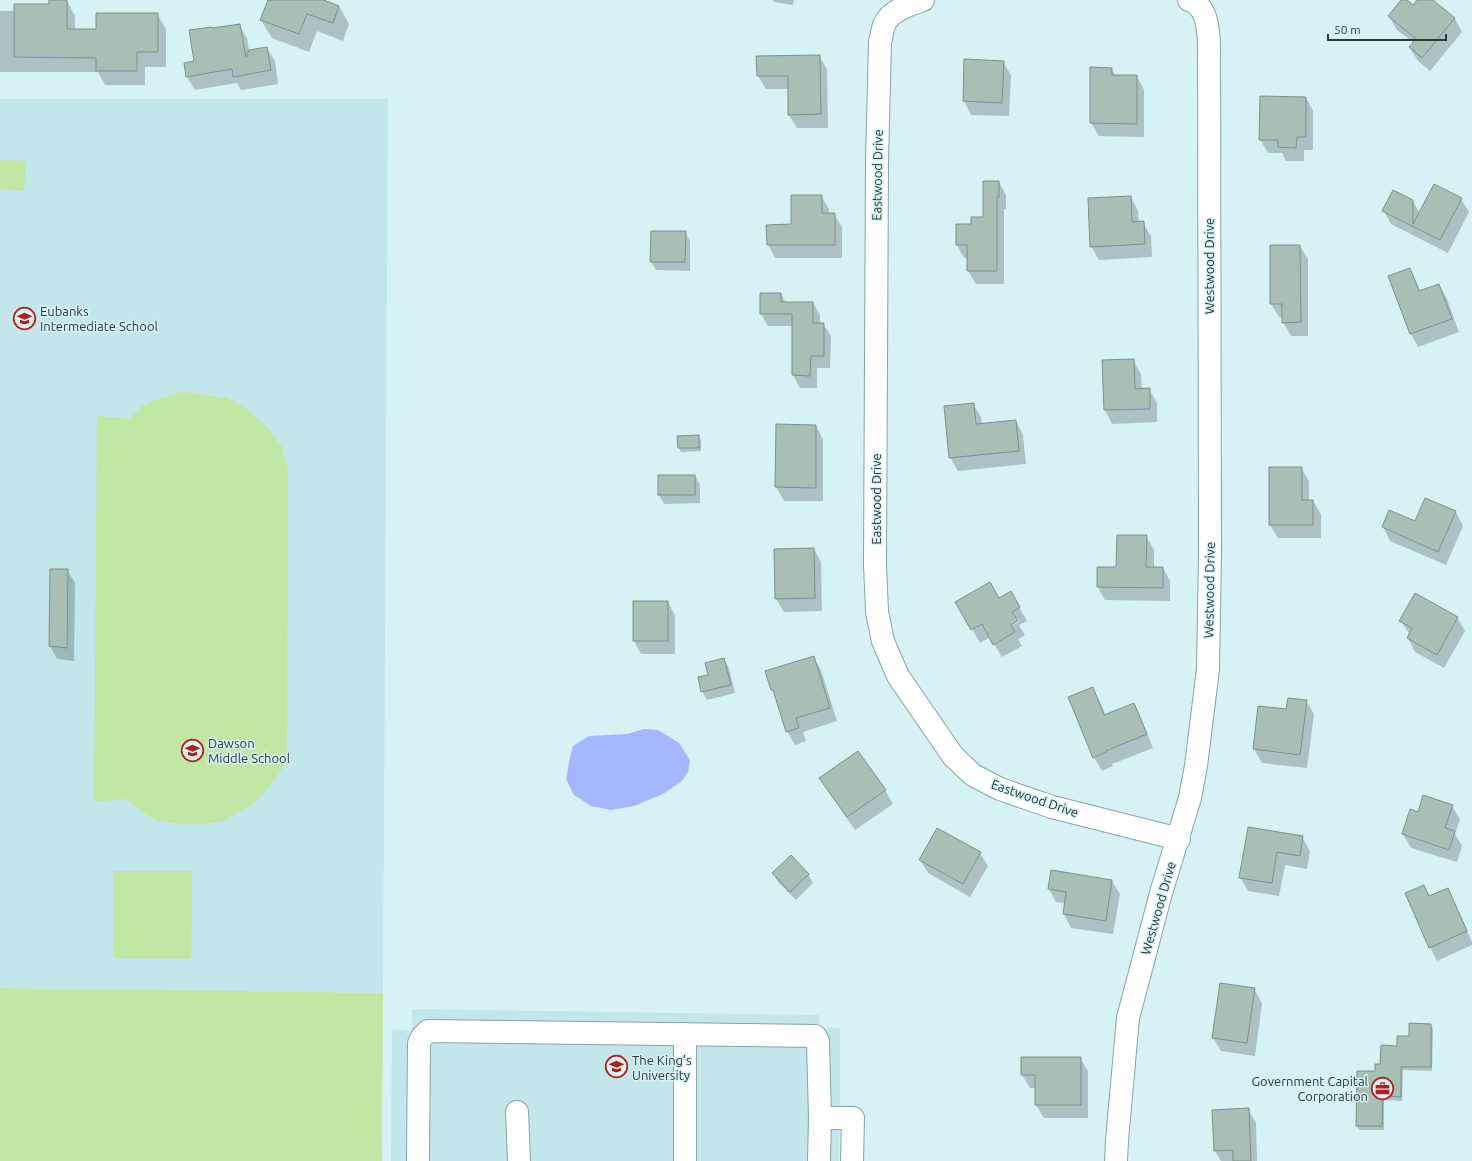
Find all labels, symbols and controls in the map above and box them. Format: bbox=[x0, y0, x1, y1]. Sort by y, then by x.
scale bar bbox=[1328, 16, 1446, 42]
text: 50 m bbox=[1334, 23, 1361, 36]
street label: Eastwood Drive bbox=[869, 129, 885, 221]
street label: Westwood Drive bbox=[1202, 218, 1216, 314]
place label: Eubanks Intermediate School bbox=[40, 304, 159, 333]
school or university icon: Eubanks Intermediate School bbox=[11, 305, 37, 331]
street label: Eastwood Drive bbox=[869, 453, 883, 545]
street label: Westwood Drive bbox=[1201, 542, 1217, 638]
place label: Dawson Middle School bbox=[208, 736, 291, 765]
school or university icon: Dawson Middle School bbox=[179, 737, 205, 763]
street label: Eastwood Drive bbox=[990, 777, 1080, 819]
street label: Westwood Drive bbox=[1138, 860, 1178, 956]
place label: The King’s University bbox=[632, 1053, 692, 1082]
school or university icon: The King’s University bbox=[603, 1054, 629, 1080]
place label: Government Capital Corporation bbox=[1251, 1074, 1369, 1103]
office icon: Government Capital Corporation bbox=[1370, 1075, 1396, 1101]

